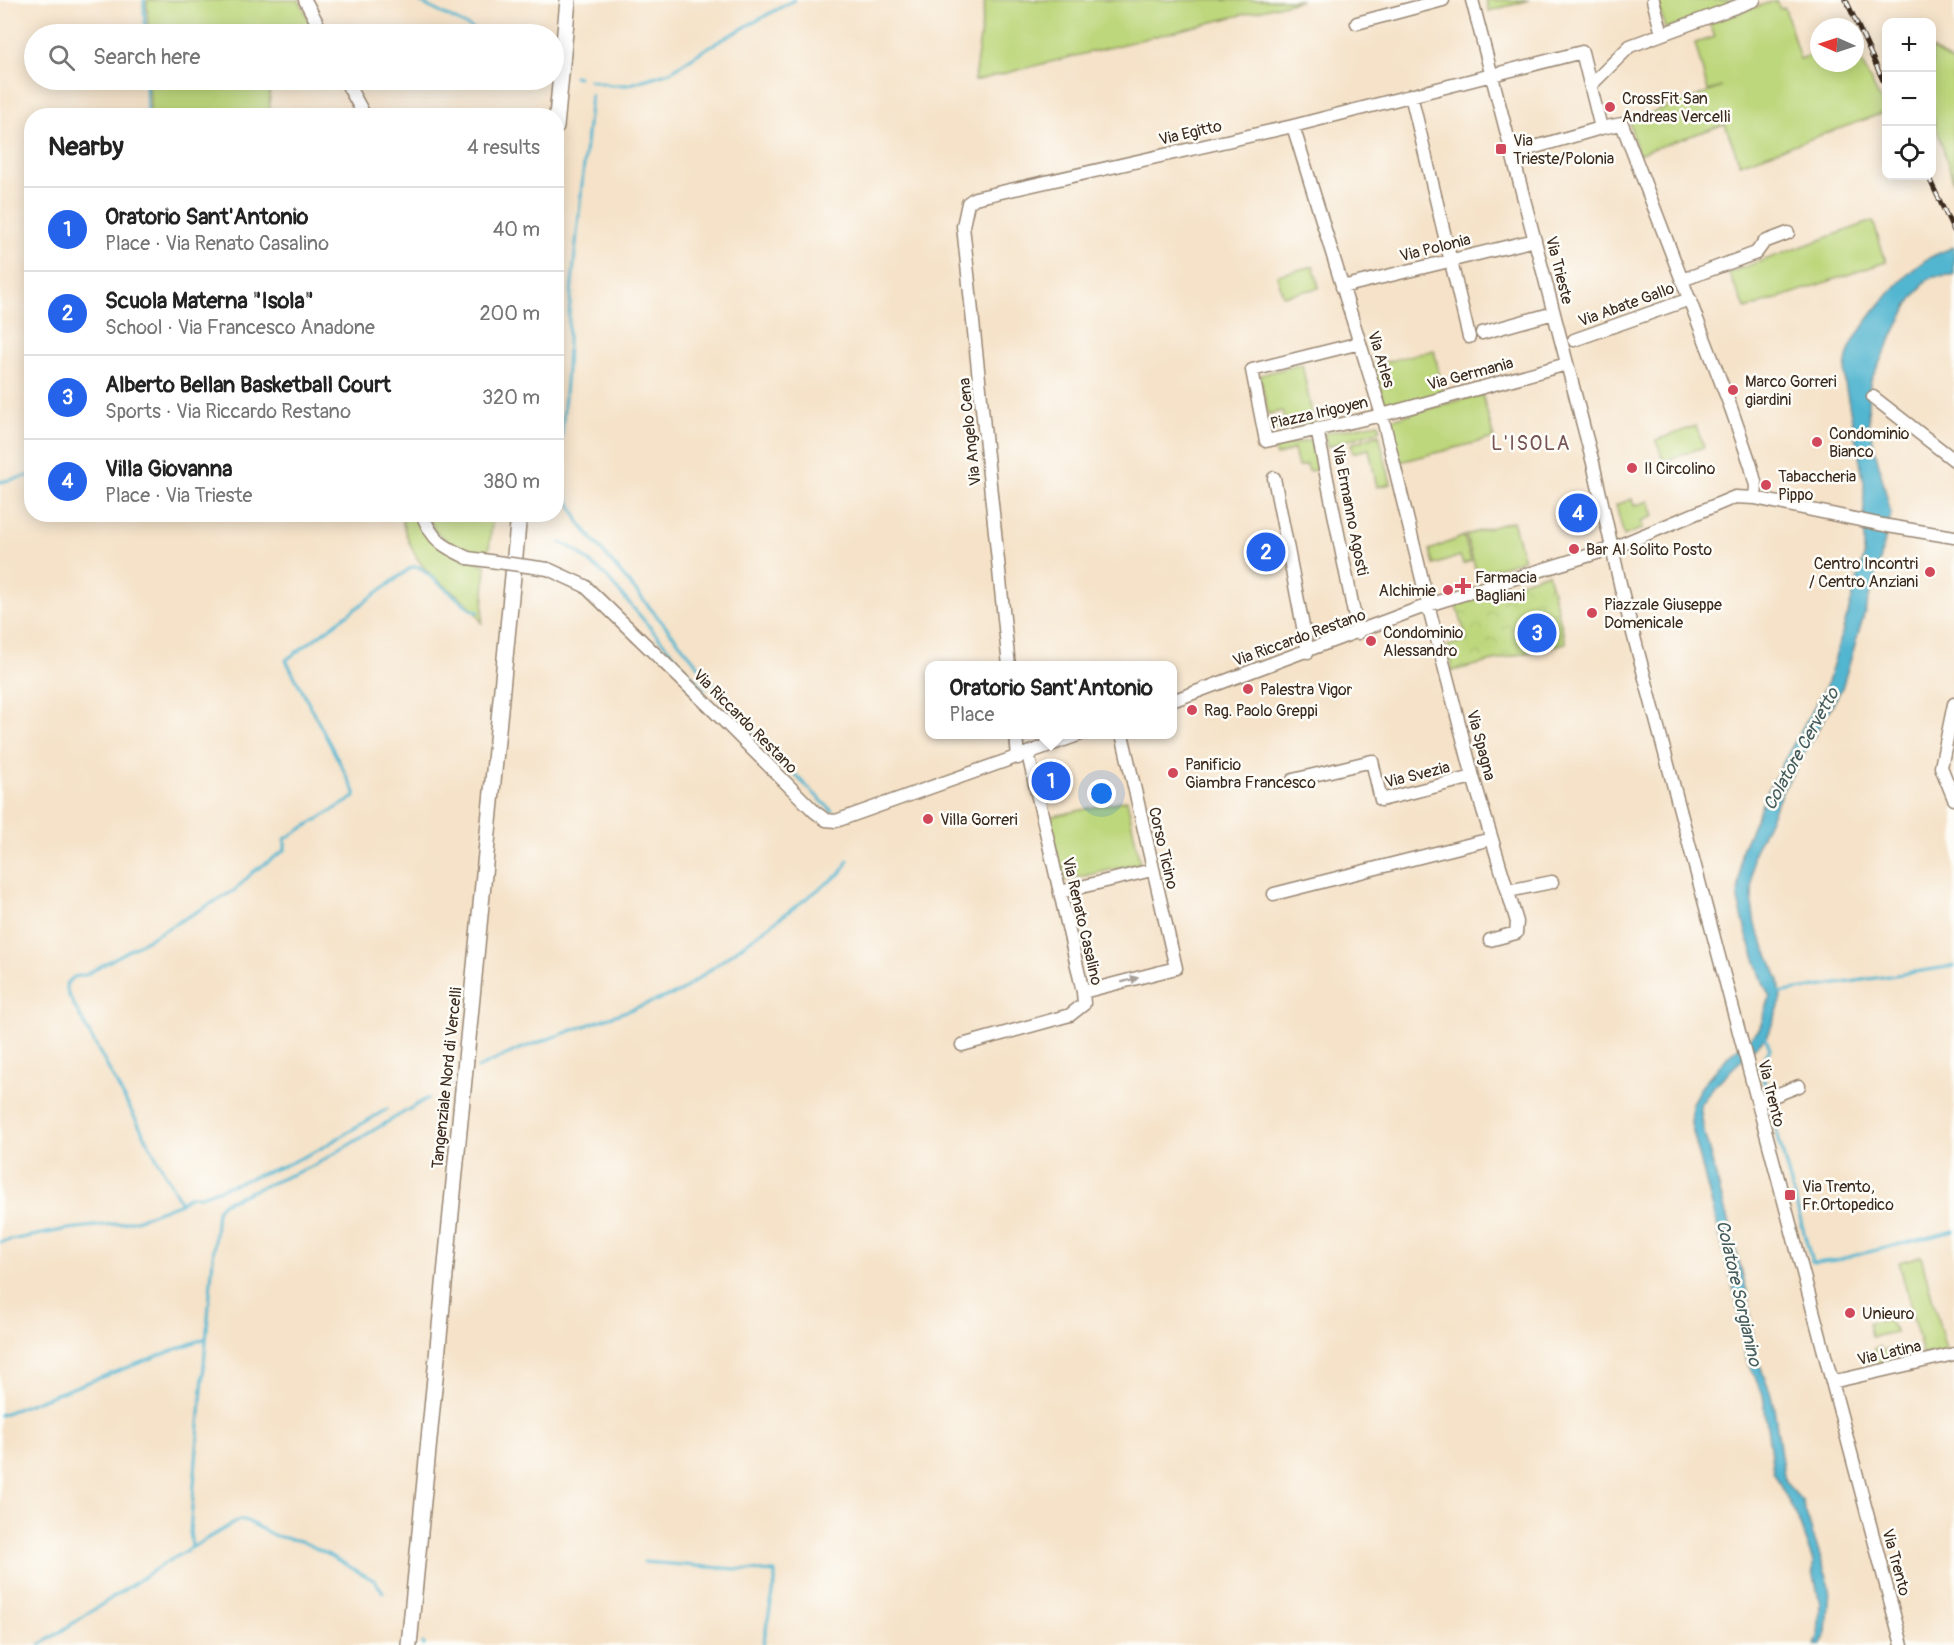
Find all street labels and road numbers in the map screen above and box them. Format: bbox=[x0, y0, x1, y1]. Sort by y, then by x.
street label: Via Egitto bbox=[1157, 116, 1224, 150]
street label: Via Polonia bbox=[1398, 230, 1473, 266]
street label: Via Trieste bbox=[1541, 234, 1577, 307]
street label: Via Abate Gallo bbox=[1576, 278, 1677, 332]
street label: Via Arles bbox=[1363, 328, 1399, 390]
street label: Via Germania bbox=[1425, 353, 1515, 395]
street label: Via Angelo Cena bbox=[954, 377, 986, 487]
street label: Piazza Irigoyen bbox=[1268, 392, 1370, 434]
street label: Via Ermanno Agosti bbox=[1328, 443, 1373, 577]
street label: Via Riccardo Restano bbox=[1230, 604, 1369, 671]
street label: Via Riccardo Restano bbox=[689, 665, 802, 778]
street label: Via Spagna bbox=[1462, 708, 1500, 783]
street label: Via Svezia bbox=[1383, 757, 1452, 793]
street label: Corso Ticino bbox=[1144, 805, 1182, 892]
street label: Via Renato Casalino bbox=[1058, 855, 1107, 988]
street label: Tangenziale Nord di Vercelli bbox=[428, 986, 466, 1170]
street label: Via Trento bbox=[1753, 1058, 1789, 1129]
street label: Via Latina bbox=[1855, 1336, 1923, 1370]
street label: Via Trento bbox=[1877, 1527, 1915, 1598]

